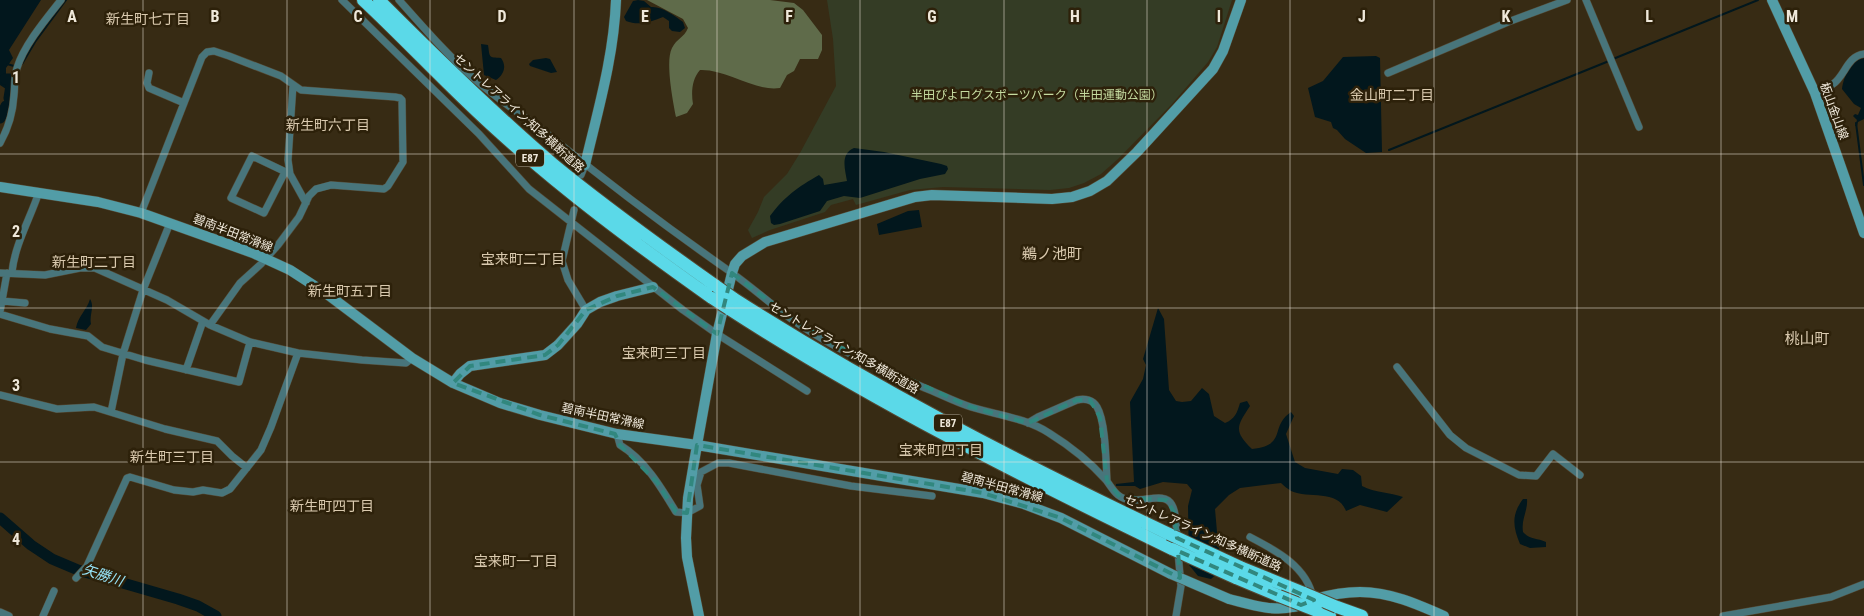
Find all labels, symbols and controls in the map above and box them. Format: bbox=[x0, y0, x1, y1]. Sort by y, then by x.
text: A bbox=[67, 7, 77, 26]
text: B bbox=[211, 7, 220, 26]
text: C bbox=[353, 7, 363, 26]
text: D bbox=[497, 7, 507, 26]
text: E bbox=[641, 7, 649, 26]
text: F bbox=[785, 7, 793, 26]
text: G bbox=[927, 7, 937, 26]
text: H bbox=[1070, 7, 1080, 26]
text: I bbox=[1217, 7, 1221, 26]
text: J bbox=[1358, 7, 1366, 26]
text: K bbox=[1502, 7, 1511, 26]
text: L bbox=[1645, 7, 1653, 26]
text: M bbox=[1786, 7, 1798, 26]
district label: 新生町七丁目 bbox=[106, 11, 190, 27]
street label: セントレアライン;知多横断道路 bbox=[451, 51, 587, 175]
text: 1 bbox=[12, 68, 20, 87]
street label: 板山金山線 bbox=[1817, 80, 1851, 142]
district label: 金山町二丁目 bbox=[1350, 87, 1434, 103]
park label: 半田ぴよログスポーツパーク（半田運動公園） bbox=[911, 88, 1163, 102]
district label: 新生町六丁目 bbox=[286, 117, 370, 133]
road number: E87 bbox=[516, 150, 544, 167]
street label: 碧南半田常滑線 bbox=[191, 211, 275, 255]
text: 2 bbox=[12, 222, 20, 241]
district label: 鵜ノ池町 bbox=[1022, 245, 1082, 263]
district label: 宝来町二丁目 bbox=[481, 251, 565, 267]
district label: 新生町二丁目 bbox=[52, 254, 136, 270]
district label: 新生町五丁目 bbox=[308, 283, 392, 299]
street label: セントレアライン;知多横断道路 bbox=[767, 299, 921, 397]
district label: 桃山町 bbox=[1784, 330, 1830, 348]
district label: 宝来町三丁目 bbox=[622, 345, 706, 361]
text: 3 bbox=[12, 376, 20, 395]
street label: 碧南半田常滑線 bbox=[560, 400, 646, 432]
road number: E87 bbox=[934, 414, 962, 432]
district label: 宝来町四丁目 bbox=[899, 442, 983, 458]
district label: 新生町三丁目 bbox=[130, 449, 214, 465]
street label: 碧南半田常滑線 bbox=[960, 469, 1044, 505]
street label: セントレアライン;知多横断道路 bbox=[1122, 492, 1284, 574]
district label: 新生町四丁目 bbox=[290, 498, 374, 514]
text: 4 bbox=[12, 530, 20, 549]
district label: 宝来町一丁目 bbox=[474, 553, 558, 569]
water label: 矢勝川 bbox=[81, 561, 127, 590]

